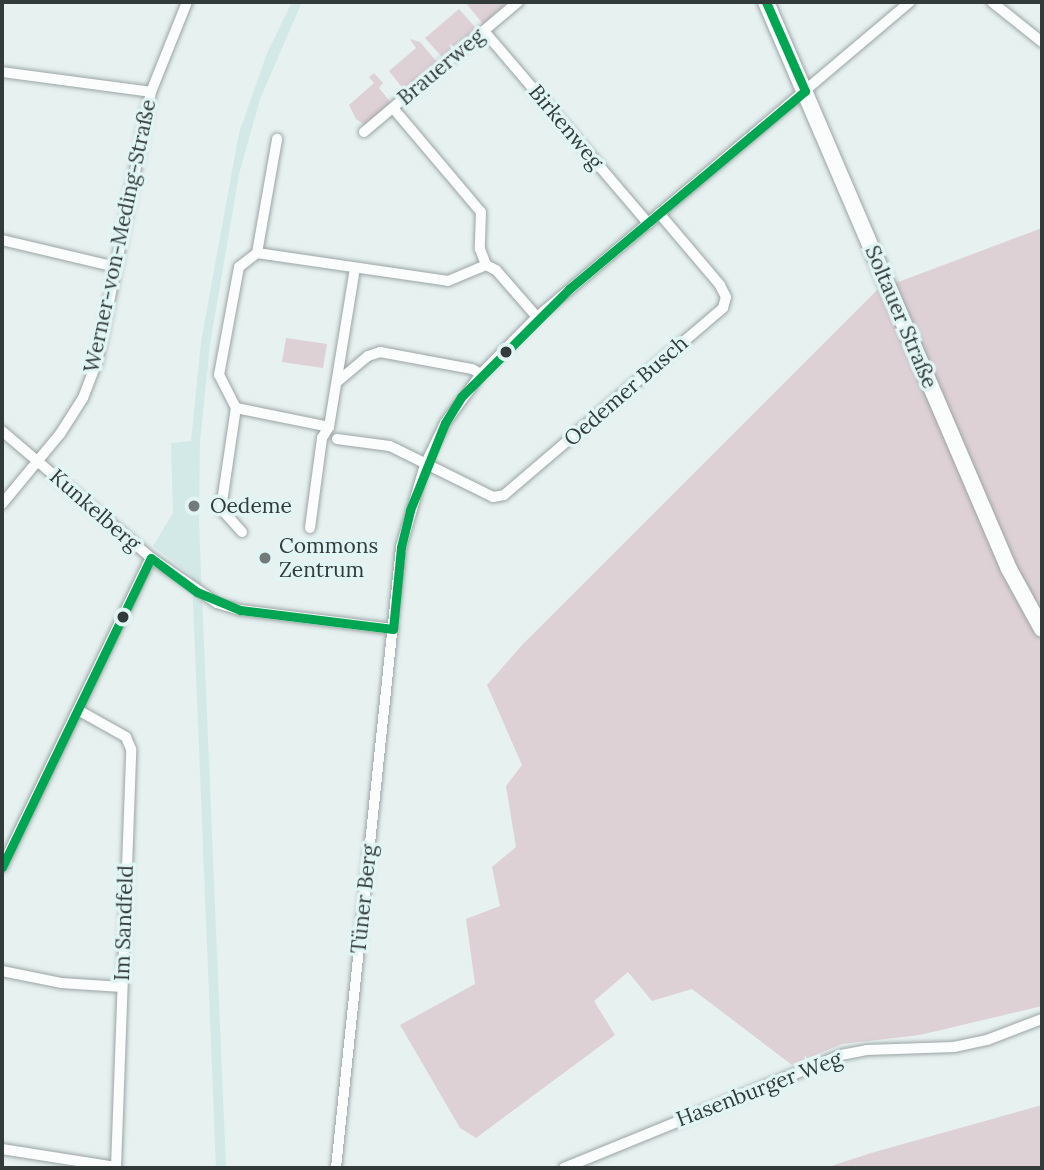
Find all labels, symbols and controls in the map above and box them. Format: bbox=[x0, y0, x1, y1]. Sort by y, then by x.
street label: Brauerweg bbox=[393, 24, 489, 110]
street label: Birkenweg bbox=[523, 80, 609, 174]
street label: Werner-von-Meding-Straße bbox=[79, 97, 161, 375]
street label: Soltauer Straße bbox=[860, 242, 942, 392]
street label: Oedemer Busch bbox=[559, 330, 693, 452]
unlabelled marker bbox=[499, 345, 513, 359]
street label: Kunkelberg bbox=[45, 464, 145, 556]
place label: Oedeme bbox=[210, 493, 292, 519]
marker: Oedeme bbox=[184, 496, 204, 516]
place label: Commons Zentrum bbox=[279, 533, 378, 583]
marker: Commons Zentrum bbox=[257, 550, 273, 566]
unlabelled marker bbox=[116, 610, 130, 624]
street label: Tüner Berg bbox=[346, 843, 382, 955]
street label: Im Sandfeld bbox=[109, 865, 139, 981]
street label: Hasenburger Weg bbox=[673, 1046, 845, 1132]

